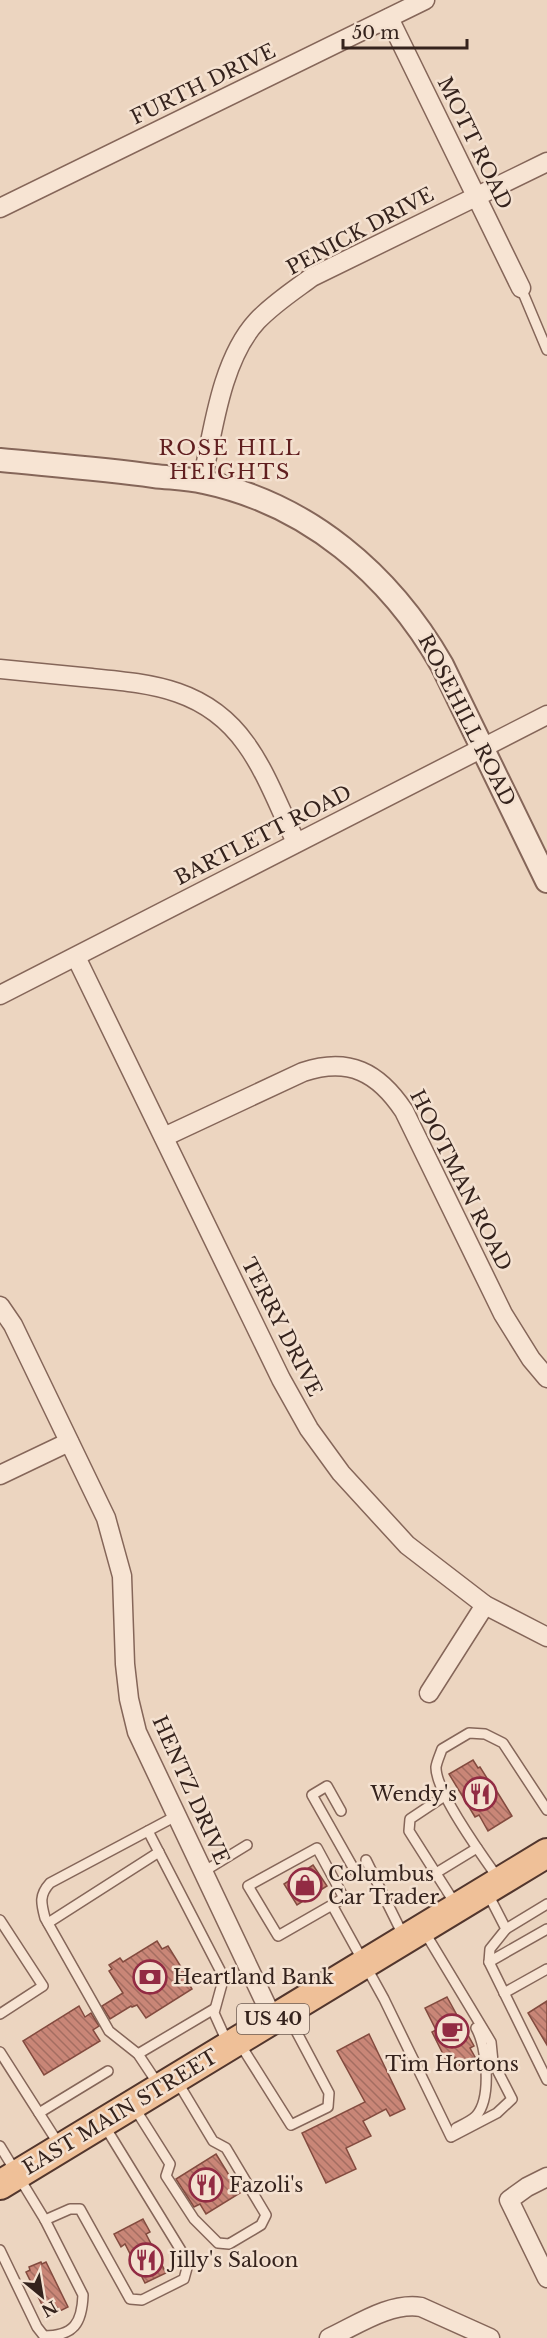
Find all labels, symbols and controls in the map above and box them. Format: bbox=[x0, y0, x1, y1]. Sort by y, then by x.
scale bar bbox=[343, 12, 468, 50]
text: 50 m bbox=[352, 22, 400, 44]
street label: FURTH DRIVE bbox=[127, 39, 279, 129]
street label: MOTT ROAD bbox=[433, 73, 517, 213]
street label: PENICK DRIVE bbox=[282, 182, 438, 280]
district label: ROSE HILL HEIGHTS bbox=[158, 435, 302, 485]
street label: ROSEHILL ROAD bbox=[413, 630, 521, 810]
street label: BARTLETT ROAD bbox=[171, 780, 355, 890]
street label: HOOTMAN ROAD bbox=[405, 1086, 517, 1274]
street label: TERRY DRIVE bbox=[237, 1254, 327, 1400]
street label: HENTZ DRIVE bbox=[148, 1712, 234, 1868]
restaurant icon: Wendy's bbox=[462, 1776, 498, 1812]
place label: Wendy's bbox=[370, 1782, 457, 1806]
place label: Columbus Car Trader bbox=[328, 1862, 439, 1909]
shop icon: Columbus Car Trader bbox=[287, 1867, 323, 1903]
bank icon: Heartland Bank bbox=[132, 1959, 168, 1995]
place label: Heartland Bank bbox=[173, 1965, 334, 1989]
road number: US 40 bbox=[237, 2004, 309, 2034]
cafe icon: Tim Hortons bbox=[434, 2013, 470, 2049]
street label: EAST MAIN STREET bbox=[18, 2044, 222, 2180]
place label: Tim Hortons bbox=[385, 2052, 519, 2076]
restaurant icon: Fazoli's bbox=[188, 2167, 224, 2203]
place label: Fazoli's bbox=[229, 2173, 303, 2197]
restaurant icon: Jilly's Saloon bbox=[128, 2242, 164, 2278]
place label: Jilly's Saloon bbox=[166, 2248, 299, 2272]
north arrow bbox=[12, 2266, 72, 2326]
text: N bbox=[38, 2297, 61, 2321]

